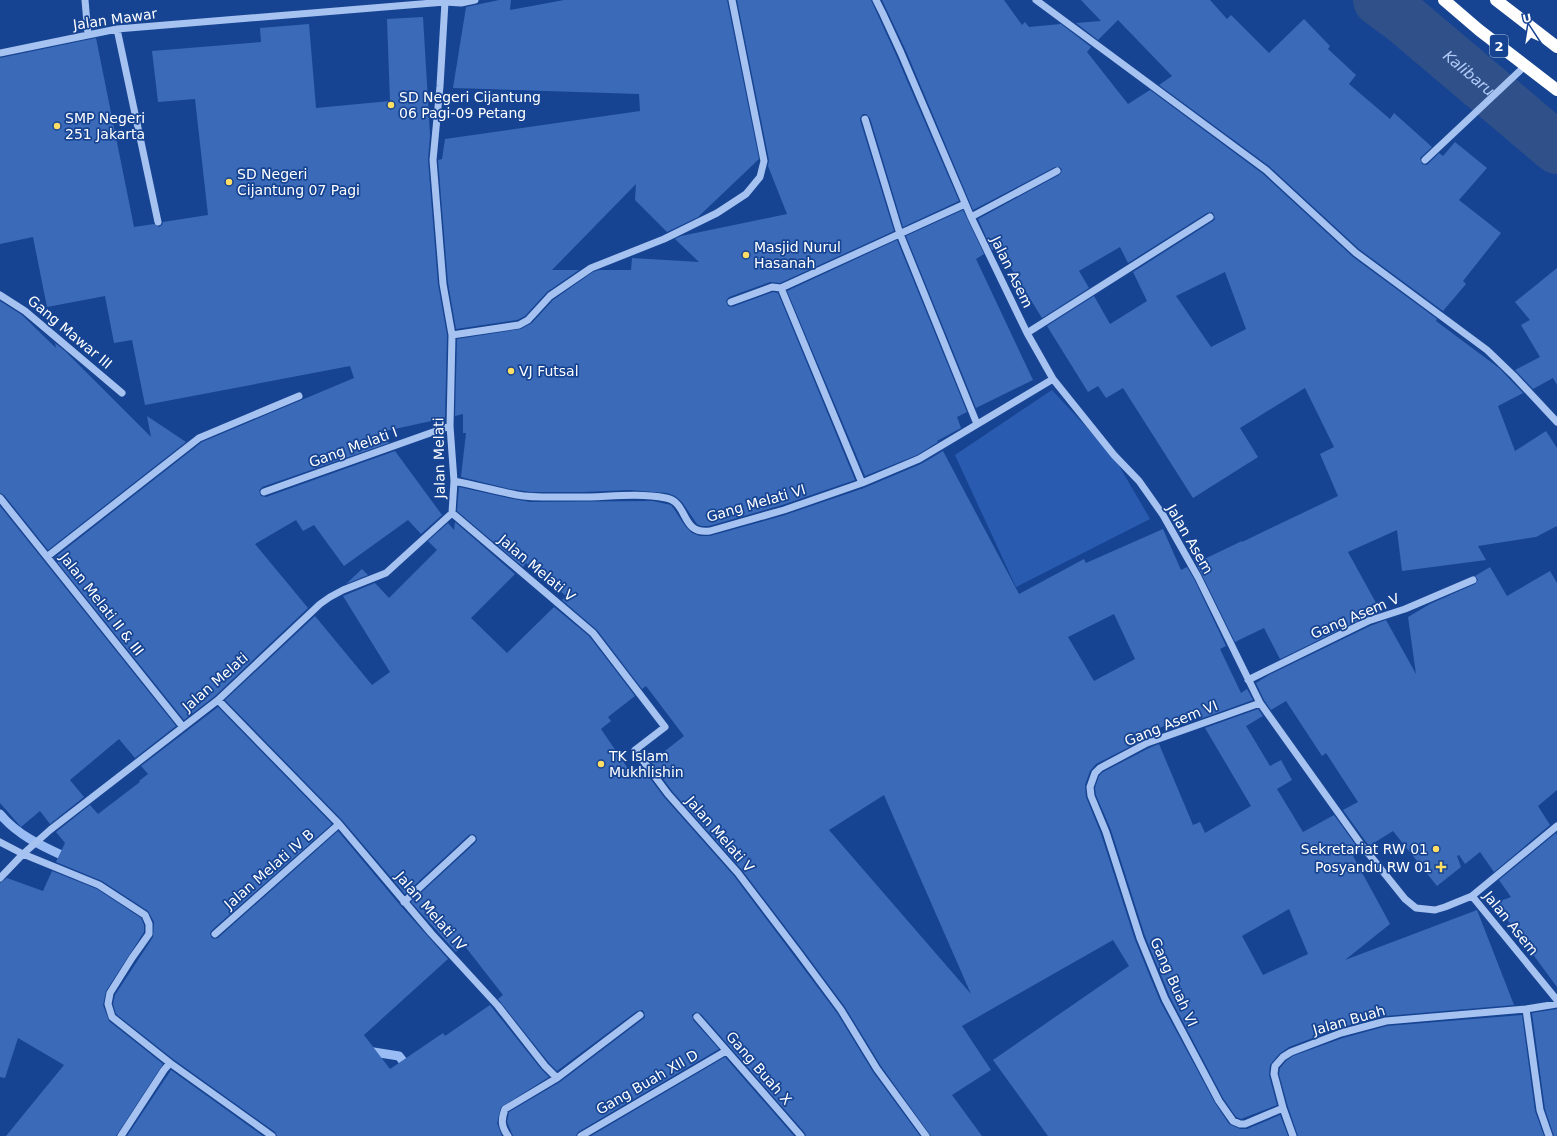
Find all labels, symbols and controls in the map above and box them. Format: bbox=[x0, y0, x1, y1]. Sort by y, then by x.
street label: Jalan Mawar bbox=[71, 5, 158, 33]
north arrow bbox=[1509, 8, 1549, 48]
text: U bbox=[1521, 11, 1533, 26]
road number: 2 bbox=[1490, 35, 1508, 57]
water label: Kalibaru bbox=[1440, 47, 1498, 100]
place label: SD Negeri Cijantung 06 Pagi-09 Petang bbox=[399, 89, 541, 121]
marker: SD Negeri Cijantung 06 Pagi-09 Petang bbox=[386, 100, 396, 110]
place label: SMP Negeri 251 Jakarta bbox=[65, 110, 145, 142]
marker: SMP Negeri 251 Jakarta bbox=[52, 121, 62, 131]
place label: SD Negeri Cijantung 07 Pagi bbox=[237, 166, 360, 198]
marker: SD Negeri Cijantung 07 Pagi bbox=[224, 177, 234, 187]
street label: Jalan Asem bbox=[987, 233, 1036, 310]
place label: Masjid Nurul Hasanah bbox=[754, 239, 841, 271]
marker: Masjid Nurul Hasanah bbox=[741, 250, 751, 260]
street label: Gang Mawar III bbox=[25, 292, 115, 372]
place label: VJ Futsal bbox=[519, 363, 579, 379]
marker: VJ Futsal bbox=[506, 366, 516, 376]
street label: Jalan Melati bbox=[430, 417, 448, 500]
street label: Gang Melati I bbox=[307, 424, 399, 470]
street label: Gang Melati VI bbox=[705, 481, 807, 525]
street label: Jalan Asem bbox=[1163, 501, 1216, 577]
street label: Jalan Melati V bbox=[495, 531, 579, 605]
street label: Jalan Melati II & III bbox=[56, 549, 147, 659]
street label: Gang Asem V bbox=[1308, 590, 1402, 642]
street label: Jalan Melati bbox=[178, 649, 251, 715]
street label: Gang Asem VI bbox=[1122, 697, 1220, 749]
place label: TK Islam Mukhlishin bbox=[608, 748, 684, 780]
marker: TK Islam Mukhlishin bbox=[596, 759, 606, 769]
street label: Jalan Melati V bbox=[682, 792, 757, 875]
street label: Jalan Melati IV B bbox=[220, 826, 317, 913]
place label: Sekretariat RW 01 bbox=[1301, 841, 1428, 857]
marker: Sekretariat RW 01 bbox=[1431, 844, 1441, 854]
place label: Posyandu RW 01 bbox=[1315, 859, 1432, 875]
marker: Posyandu RW 01 bbox=[1435, 861, 1447, 873]
street label: Jalan Melati IV bbox=[392, 868, 470, 954]
street label: Jalan Asem bbox=[1480, 887, 1542, 958]
street label: Gang Buah VI bbox=[1147, 935, 1201, 1029]
street label: Jalan Buah bbox=[1310, 1002, 1387, 1038]
street label: Gang Buah X bbox=[723, 1028, 795, 1108]
street label: Gang Buah XII D bbox=[593, 1046, 701, 1118]

